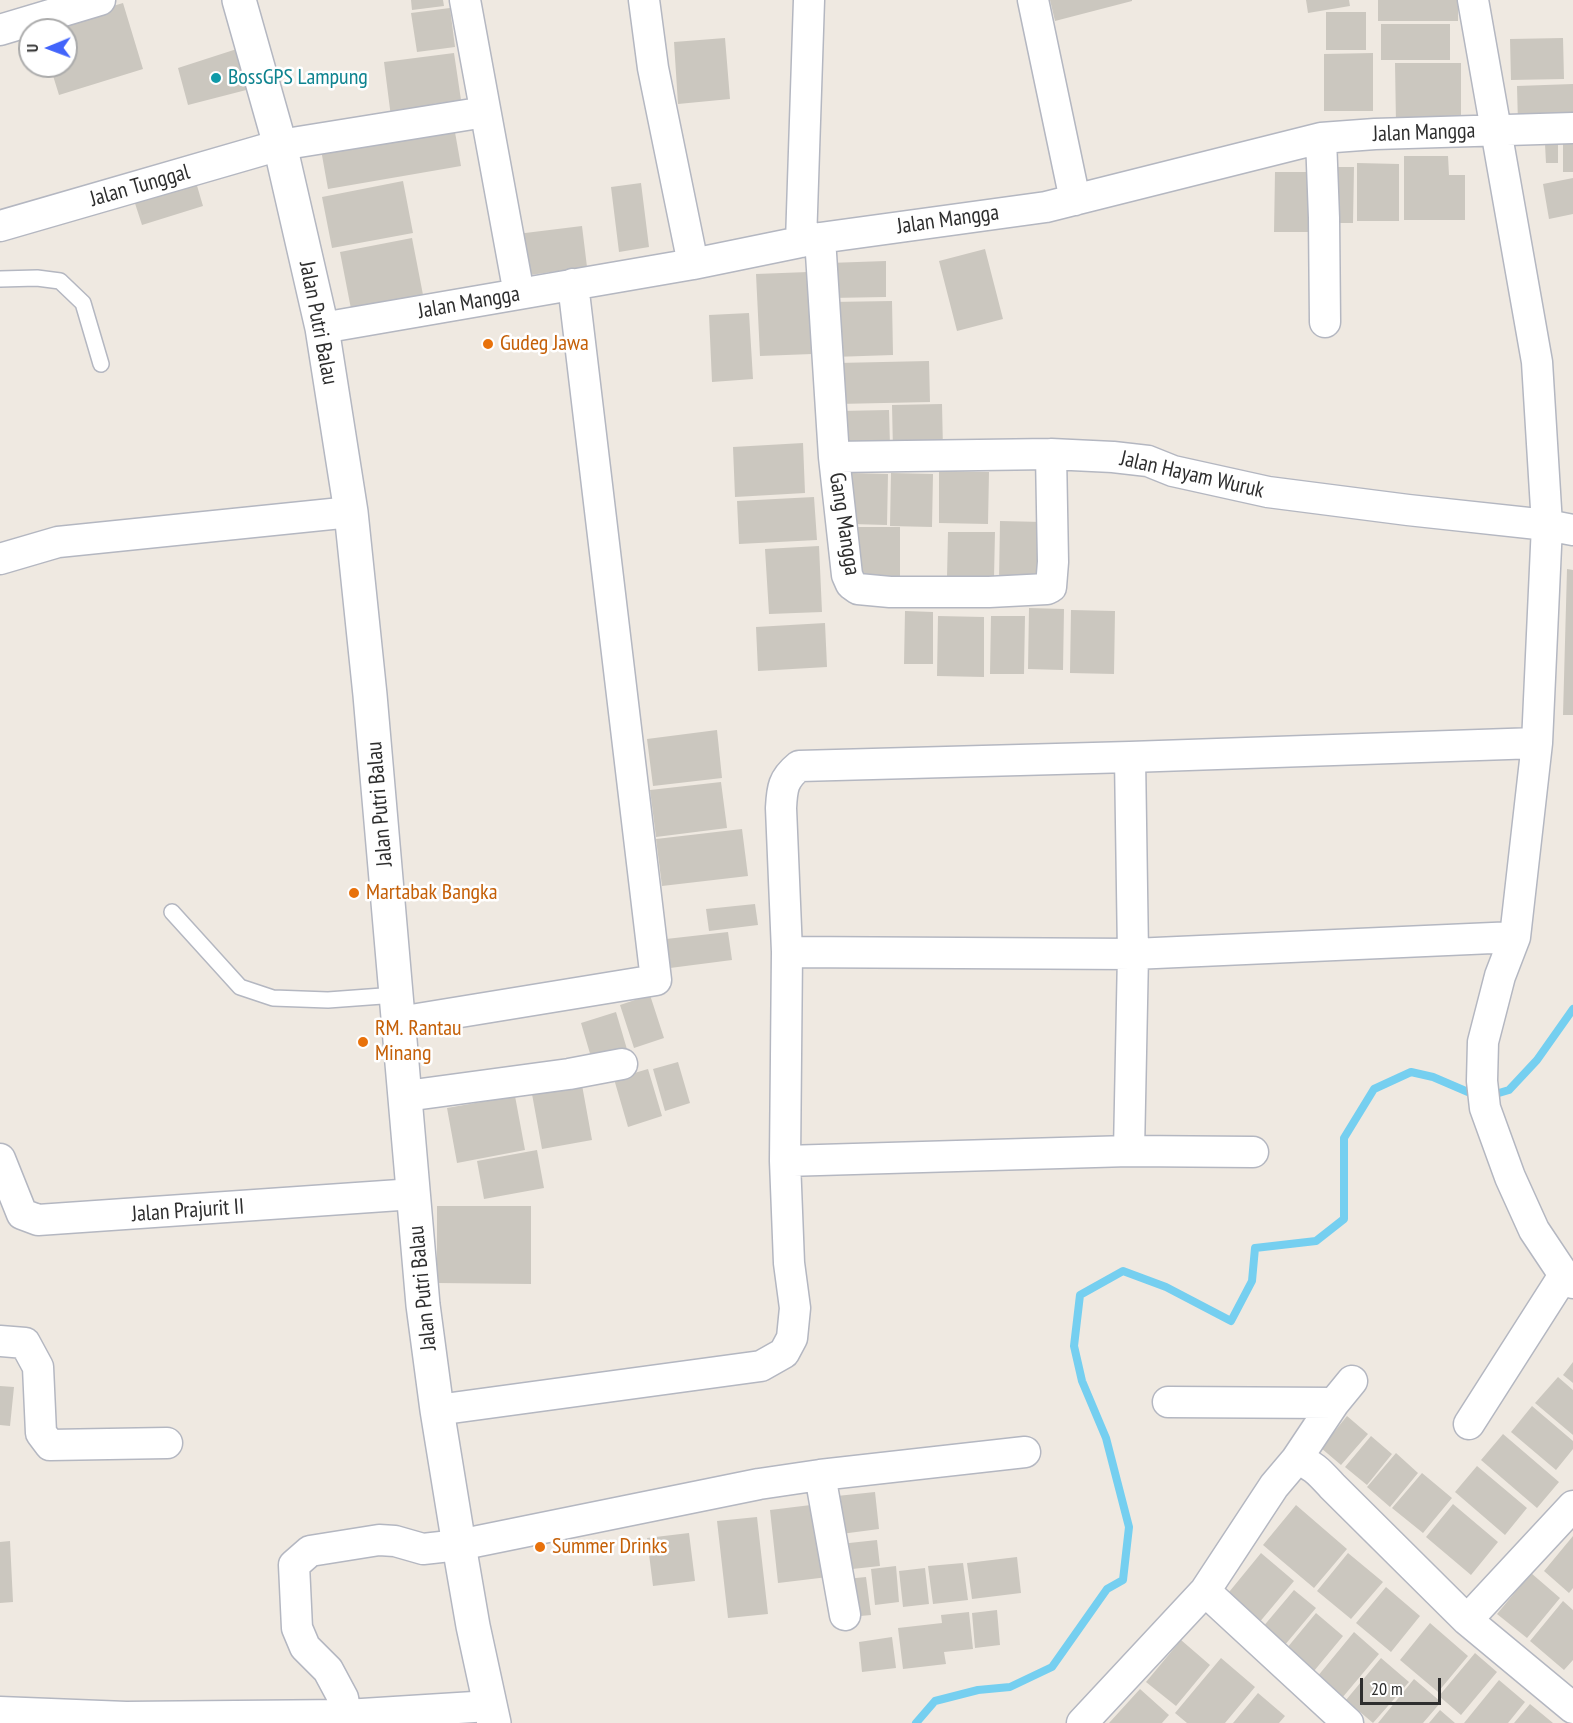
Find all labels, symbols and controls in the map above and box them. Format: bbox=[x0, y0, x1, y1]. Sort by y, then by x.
north arrow bbox=[18, 18, 78, 78]
text: U bbox=[22, 44, 42, 53]
place label: BossGPS Lampung bbox=[228, 65, 368, 91]
marker: BossGPS Lampung bbox=[209, 71, 223, 85]
street label: Jalan Mangga bbox=[1372, 118, 1476, 148]
street label: Jalan Tunggal bbox=[87, 159, 193, 213]
street label: Jalan Mangga bbox=[895, 200, 1001, 240]
street label: Jalan Putri Balau bbox=[293, 259, 343, 387]
street label: Jalan Mangga bbox=[416, 281, 522, 325]
place label: Gudeg Jawa bbox=[500, 331, 589, 357]
marker: Gudeg Jawa bbox=[481, 337, 495, 351]
street label: Jalan Hayam Wuruk bbox=[1118, 446, 1266, 504]
street label: Gang Mangga bbox=[823, 471, 865, 577]
street label: Jalan Putri Balau bbox=[361, 740, 399, 868]
place label: Martabak Bangka bbox=[366, 880, 497, 906]
marker: Martabak Bangka bbox=[347, 886, 361, 900]
place label: RM. Rantau Minang bbox=[375, 1016, 462, 1068]
marker: RM. Rantau Minang bbox=[356, 1035, 370, 1049]
street label: Jalan Prajurit II bbox=[131, 1194, 245, 1228]
street label: Jalan Putri Balau bbox=[403, 1224, 443, 1352]
place label: Summer Drinks bbox=[552, 1534, 667, 1560]
marker: Summer Drinks bbox=[533, 1540, 547, 1554]
scale bar bbox=[1363, 1666, 1444, 1704]
text: 20 m bbox=[1371, 1677, 1403, 1700]

